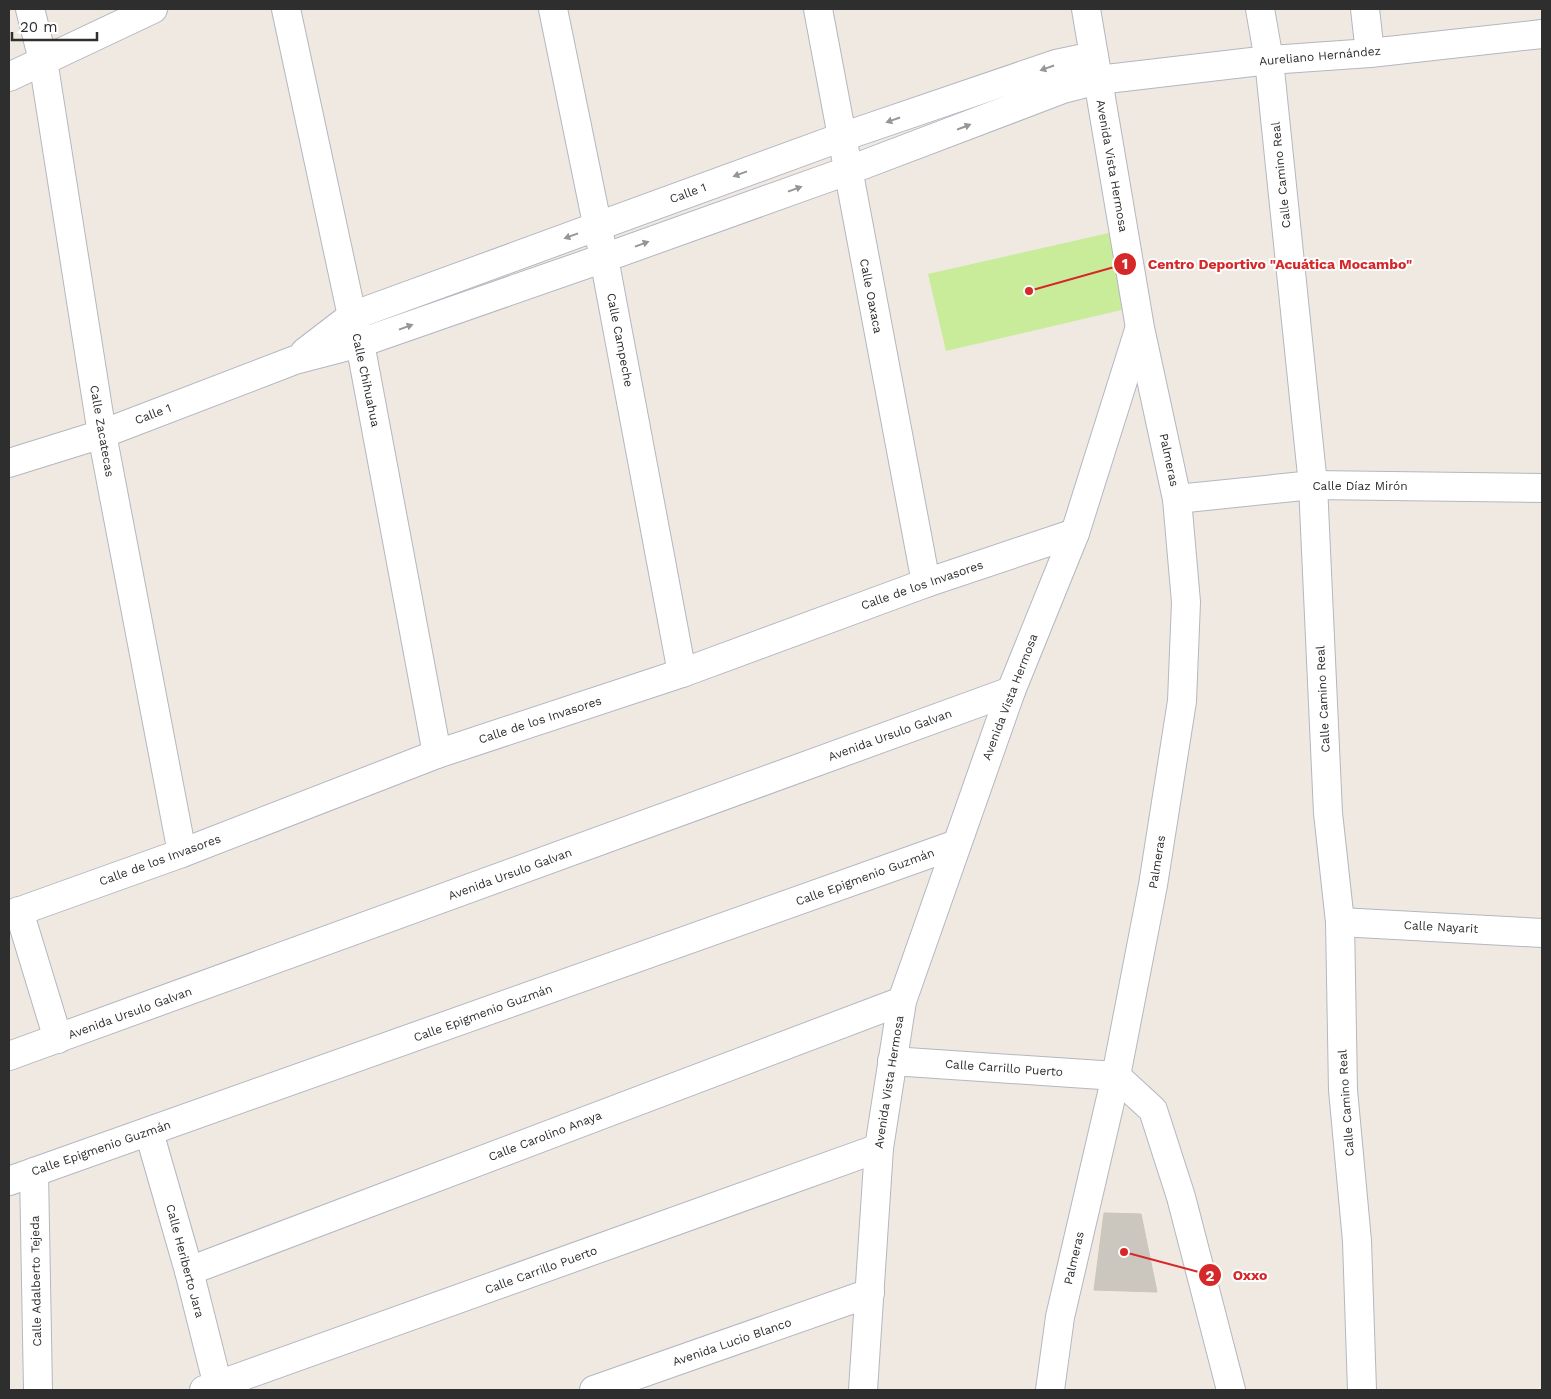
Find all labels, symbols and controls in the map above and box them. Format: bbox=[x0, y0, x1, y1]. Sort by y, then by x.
scale bar bbox=[12, 10, 98, 42]
text: 20 m bbox=[20, 18, 58, 36]
street label: Aureliano Hernández bbox=[1258, 44, 1382, 68]
one-way arrow bbox=[1039, 64, 1054, 72]
street label: Avenida Vista Hermosa bbox=[1093, 99, 1131, 234]
one-way arrow bbox=[885, 117, 900, 124]
street label: Calle Camino Real bbox=[1268, 121, 1294, 229]
one-way arrow bbox=[956, 123, 971, 130]
one-way arrow bbox=[732, 171, 747, 178]
street label: Calle 1 bbox=[668, 180, 708, 206]
one-way arrow bbox=[788, 185, 803, 193]
one-way arrow bbox=[563, 233, 578, 240]
one-way arrow bbox=[635, 240, 650, 248]
callout: Centro Deportivo "Acuática Mocambo" bbox=[1112, 249, 1422, 278]
text: 1 bbox=[1122, 255, 1128, 273]
text: Centro Deportivo "Acuática Mocambo" bbox=[1148, 256, 1412, 272]
street label: Calle Oaxaca bbox=[857, 257, 885, 335]
street label: Calle Campeche bbox=[604, 292, 636, 388]
one-way arrow bbox=[399, 323, 414, 331]
street label: Calle Chihuahua bbox=[349, 332, 383, 428]
street label: Calle Zacatecas bbox=[87, 384, 117, 478]
street label: Calle 1 bbox=[133, 401, 173, 427]
street label: Palmeras bbox=[1157, 432, 1181, 488]
street label: Calle Díaz Mirón bbox=[1312, 479, 1408, 493]
street label: Calle de los Invasores bbox=[859, 557, 985, 613]
street label: Avenida Vista Hermosa bbox=[979, 632, 1041, 762]
street label: Calle Camino Real bbox=[1313, 645, 1333, 753]
street label: Calle de los Invasores bbox=[477, 694, 603, 746]
street label: Avenida Ursulo Galvan bbox=[826, 706, 954, 764]
street label: Calle de los Invasores bbox=[97, 831, 223, 889]
street label: Palmeras bbox=[1146, 834, 1168, 890]
street label: Avenida Ursulo Galvan bbox=[446, 845, 574, 903]
street label: Calle Epigmenio Guzmán bbox=[794, 845, 936, 909]
street label: Calle Nayarit bbox=[1403, 918, 1479, 936]
street label: Calle Epigmenio Guzmán bbox=[412, 981, 554, 1045]
street label: Avenida Ursulo Galvan bbox=[66, 984, 194, 1042]
street label: Avenida Vista Hermosa bbox=[872, 1014, 906, 1149]
street label: Calle Camino Real bbox=[1335, 1049, 1357, 1157]
street label: Calle Carrillo Puerto bbox=[944, 1057, 1064, 1079]
street label: Calle Carolino Anaya bbox=[486, 1108, 604, 1164]
street label: Calle Epigmenio Guzmán bbox=[29, 1118, 173, 1178]
street label: Calle Heriberto Jara bbox=[163, 1203, 207, 1320]
street label: Calle Adalberto Tejeda bbox=[28, 1215, 44, 1347]
street label: Palmeras bbox=[1061, 1230, 1087, 1286]
street label: Calle Carrillo Puerto bbox=[483, 1243, 599, 1297]
callout: Oxxo bbox=[1198, 1261, 1277, 1290]
text: 2 bbox=[1206, 1267, 1215, 1285]
text: Oxxo bbox=[1233, 1267, 1267, 1283]
street label: Avenida Lucio Blanco bbox=[671, 1315, 793, 1369]

